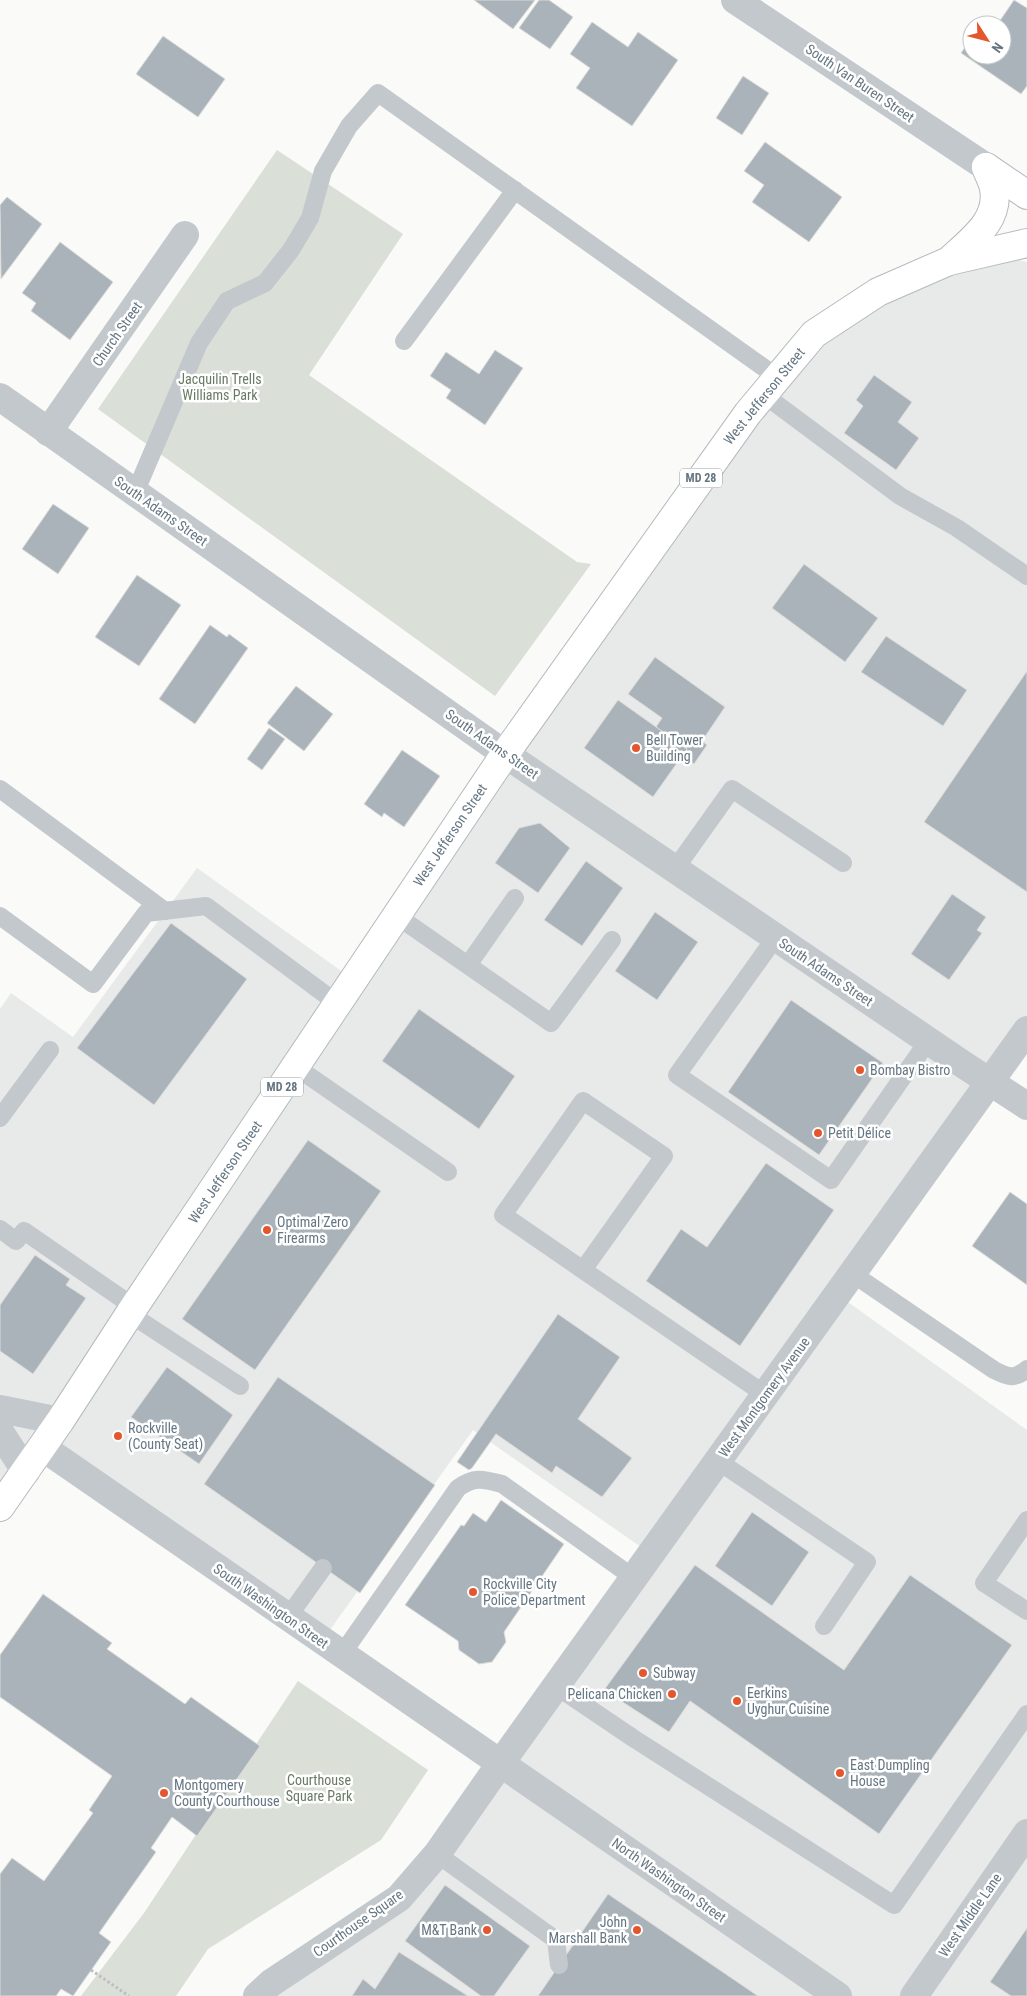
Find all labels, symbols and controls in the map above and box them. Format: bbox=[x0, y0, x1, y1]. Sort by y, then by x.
north arrow bbox=[962, 15, 1012, 65]
text: N bbox=[989, 39, 1007, 56]
street label: South Van Buren Street bbox=[803, 41, 917, 125]
street label: Church Street bbox=[89, 299, 145, 369]
street label: West Jefferson Street bbox=[720, 344, 808, 448]
park label: Jacquilin Trells Williams Park bbox=[178, 371, 262, 403]
road number: MD 28 bbox=[680, 468, 722, 488]
street label: South Adams Street bbox=[111, 473, 211, 549]
street label: South Adams Street bbox=[442, 706, 542, 782]
place label: Bell Tower Building bbox=[646, 732, 703, 764]
marker: Bell Tower Building bbox=[630, 742, 642, 754]
street label: West Jefferson Street bbox=[410, 781, 490, 889]
street label: South Adams Street bbox=[776, 935, 876, 1009]
place label: Bombay Bistro bbox=[870, 1062, 950, 1078]
marker: Bombay Bistro bbox=[854, 1064, 866, 1076]
road number: MD 28 bbox=[261, 1078, 303, 1096]
street label: West Jefferson Street bbox=[185, 1118, 265, 1226]
place label: Petit Délice bbox=[828, 1125, 891, 1141]
marker: Petit Délice bbox=[812, 1127, 824, 1139]
place label: Optimal Zero Firearms bbox=[277, 1214, 348, 1246]
marker: Optimal Zero Firearms bbox=[261, 1224, 273, 1236]
street label: West Montgomery Avenue bbox=[715, 1334, 813, 1460]
place label: Rockville (County Seat) bbox=[128, 1420, 203, 1453]
marker: Rockville (County Seat) bbox=[112, 1430, 124, 1442]
street label: South Washington Street bbox=[211, 1560, 331, 1652]
place label: Rockville City Police Department bbox=[483, 1576, 585, 1608]
marker: Rockville City Police Department bbox=[467, 1586, 479, 1598]
place label: Subway bbox=[653, 1665, 696, 1681]
marker: Subway bbox=[637, 1667, 649, 1679]
place label: Eerkins Uyghur Cuisine bbox=[747, 1685, 830, 1717]
place label: Pelicana Chicken bbox=[568, 1686, 662, 1702]
marker: Pelicana Chicken bbox=[666, 1688, 678, 1700]
marker: Eerkins Uyghur Cuisine bbox=[731, 1695, 743, 1707]
place label: East Dumpling House bbox=[850, 1757, 930, 1789]
marker: East Dumpling House bbox=[834, 1767, 846, 1779]
park label: Courthouse Square Park bbox=[286, 1772, 353, 1804]
place label: Montgomery County Courthouse bbox=[174, 1777, 280, 1809]
marker: Montgomery County Courthouse bbox=[158, 1787, 170, 1799]
street label: North Washington Street bbox=[609, 1835, 729, 1925]
street label: West Middle Lane bbox=[935, 1870, 1005, 1960]
street label: Courthouse Square bbox=[310, 1886, 406, 1960]
place label: John Marshall Bank bbox=[549, 1914, 628, 1946]
place label: M&T Bank bbox=[421, 1922, 478, 1938]
marker: M&T Bank bbox=[481, 1924, 493, 1936]
marker: John Marshall Bank bbox=[631, 1924, 643, 1936]

